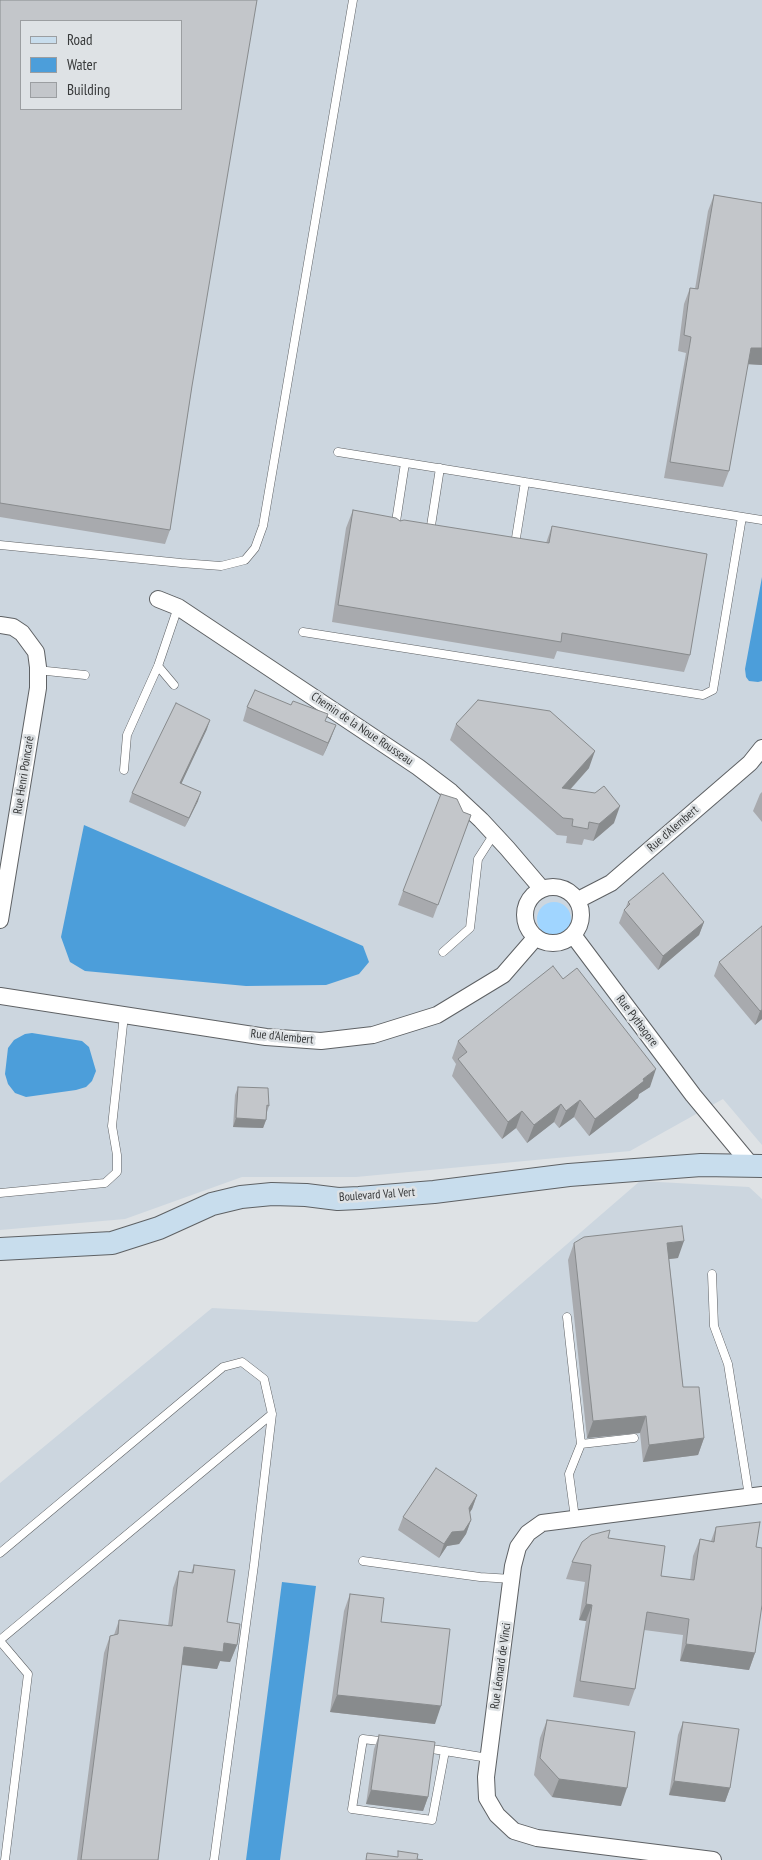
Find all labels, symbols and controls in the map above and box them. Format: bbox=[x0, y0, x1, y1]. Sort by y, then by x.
legend bbox=[20, 20, 182, 110]
text: Road bbox=[67, 30, 93, 49]
text: Water bbox=[67, 55, 97, 74]
text: Building bbox=[67, 80, 110, 99]
street label: Chemin de la Noue Rousseau bbox=[308, 690, 416, 768]
street label: Rue Henri Poincaré bbox=[11, 735, 37, 815]
street label: Rue d'Alembert bbox=[645, 803, 701, 855]
street label: Rue Pythagore bbox=[613, 993, 661, 1049]
street label: Rue d'Alembert bbox=[250, 1027, 314, 1047]
street label: Boulevard Val Vert bbox=[339, 1185, 415, 1205]
street label: Rue Léonard de Vinci bbox=[488, 1622, 514, 1710]

